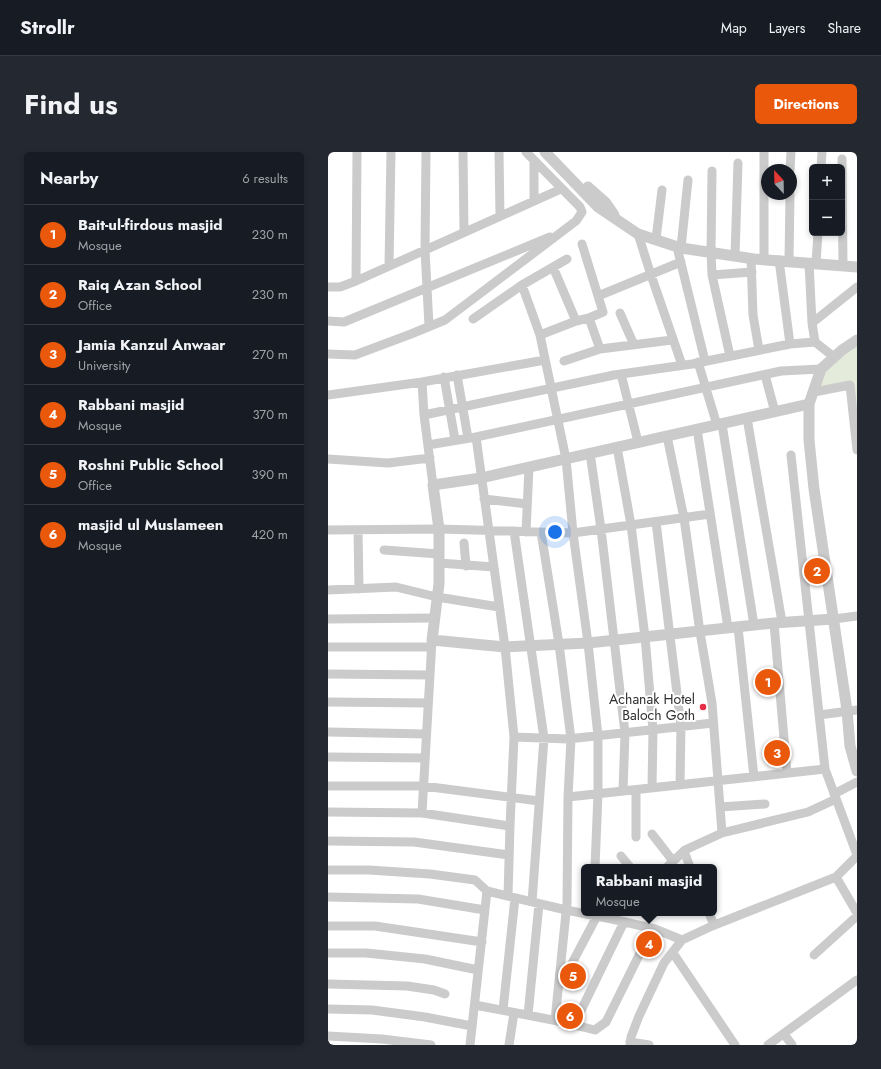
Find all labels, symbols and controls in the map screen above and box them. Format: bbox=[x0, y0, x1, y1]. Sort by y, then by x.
text: Strollr bbox=[20, 14, 75, 41]
text: Map bbox=[721, 18, 747, 38]
text: Layers bbox=[769, 18, 805, 38]
text: Share bbox=[827, 18, 861, 38]
text: Find us bbox=[24, 84, 118, 125]
button: Directions bbox=[755, 84, 857, 124]
north arrow bbox=[761, 164, 797, 200]
map controls bbox=[809, 164, 845, 236]
button: + bbox=[809, 164, 845, 200]
text: Nearby bbox=[40, 166, 98, 190]
text: 6 results bbox=[242, 169, 288, 188]
button: − bbox=[809, 200, 845, 236]
text: Bait-ul-firdous masjid bbox=[78, 214, 223, 236]
text: 1 bbox=[50, 225, 56, 244]
text: 230 m bbox=[252, 225, 288, 244]
text: Mosque bbox=[78, 236, 122, 255]
text: Raiq Azan School bbox=[78, 274, 202, 296]
text: 2 bbox=[49, 285, 57, 304]
text: 230 m bbox=[252, 285, 288, 304]
text: Office bbox=[78, 296, 112, 315]
text: Jamia Kanzul Anwaar bbox=[78, 334, 225, 356]
text: 3 bbox=[49, 345, 57, 364]
text: 270 m bbox=[252, 345, 288, 364]
text: University bbox=[78, 356, 130, 375]
text: Rabbani masjid bbox=[78, 394, 184, 416]
text: 4 bbox=[48, 405, 58, 424]
text: 370 m bbox=[252, 405, 288, 424]
text: Mosque bbox=[78, 416, 122, 435]
text: Roshni Public School bbox=[78, 454, 223, 476]
text: 5 bbox=[49, 465, 57, 484]
text: 390 m bbox=[252, 465, 288, 484]
text: Office bbox=[78, 476, 112, 495]
text: masjid ul Muslameen bbox=[78, 514, 223, 536]
your location bbox=[545, 522, 565, 542]
text: 6 bbox=[49, 525, 57, 544]
text: 420 m bbox=[251, 525, 288, 544]
text: Mosque bbox=[78, 536, 122, 555]
pin: 2 bbox=[804, 556, 830, 586]
pin: 1 bbox=[755, 667, 781, 697]
place label: Achanak Hotel Baloch Goth bbox=[609, 689, 695, 725]
marker: Achanak Hotel Baloch Goth bbox=[698, 702, 708, 712]
pin: 3 bbox=[764, 738, 790, 768]
popup bbox=[581, 864, 717, 916]
text: Rabbani masjid bbox=[596, 870, 702, 892]
text: Mosque bbox=[596, 892, 640, 911]
pin: 4 bbox=[636, 929, 662, 959]
pin: 5 bbox=[560, 961, 586, 991]
pin: 6 bbox=[557, 1001, 583, 1031]

